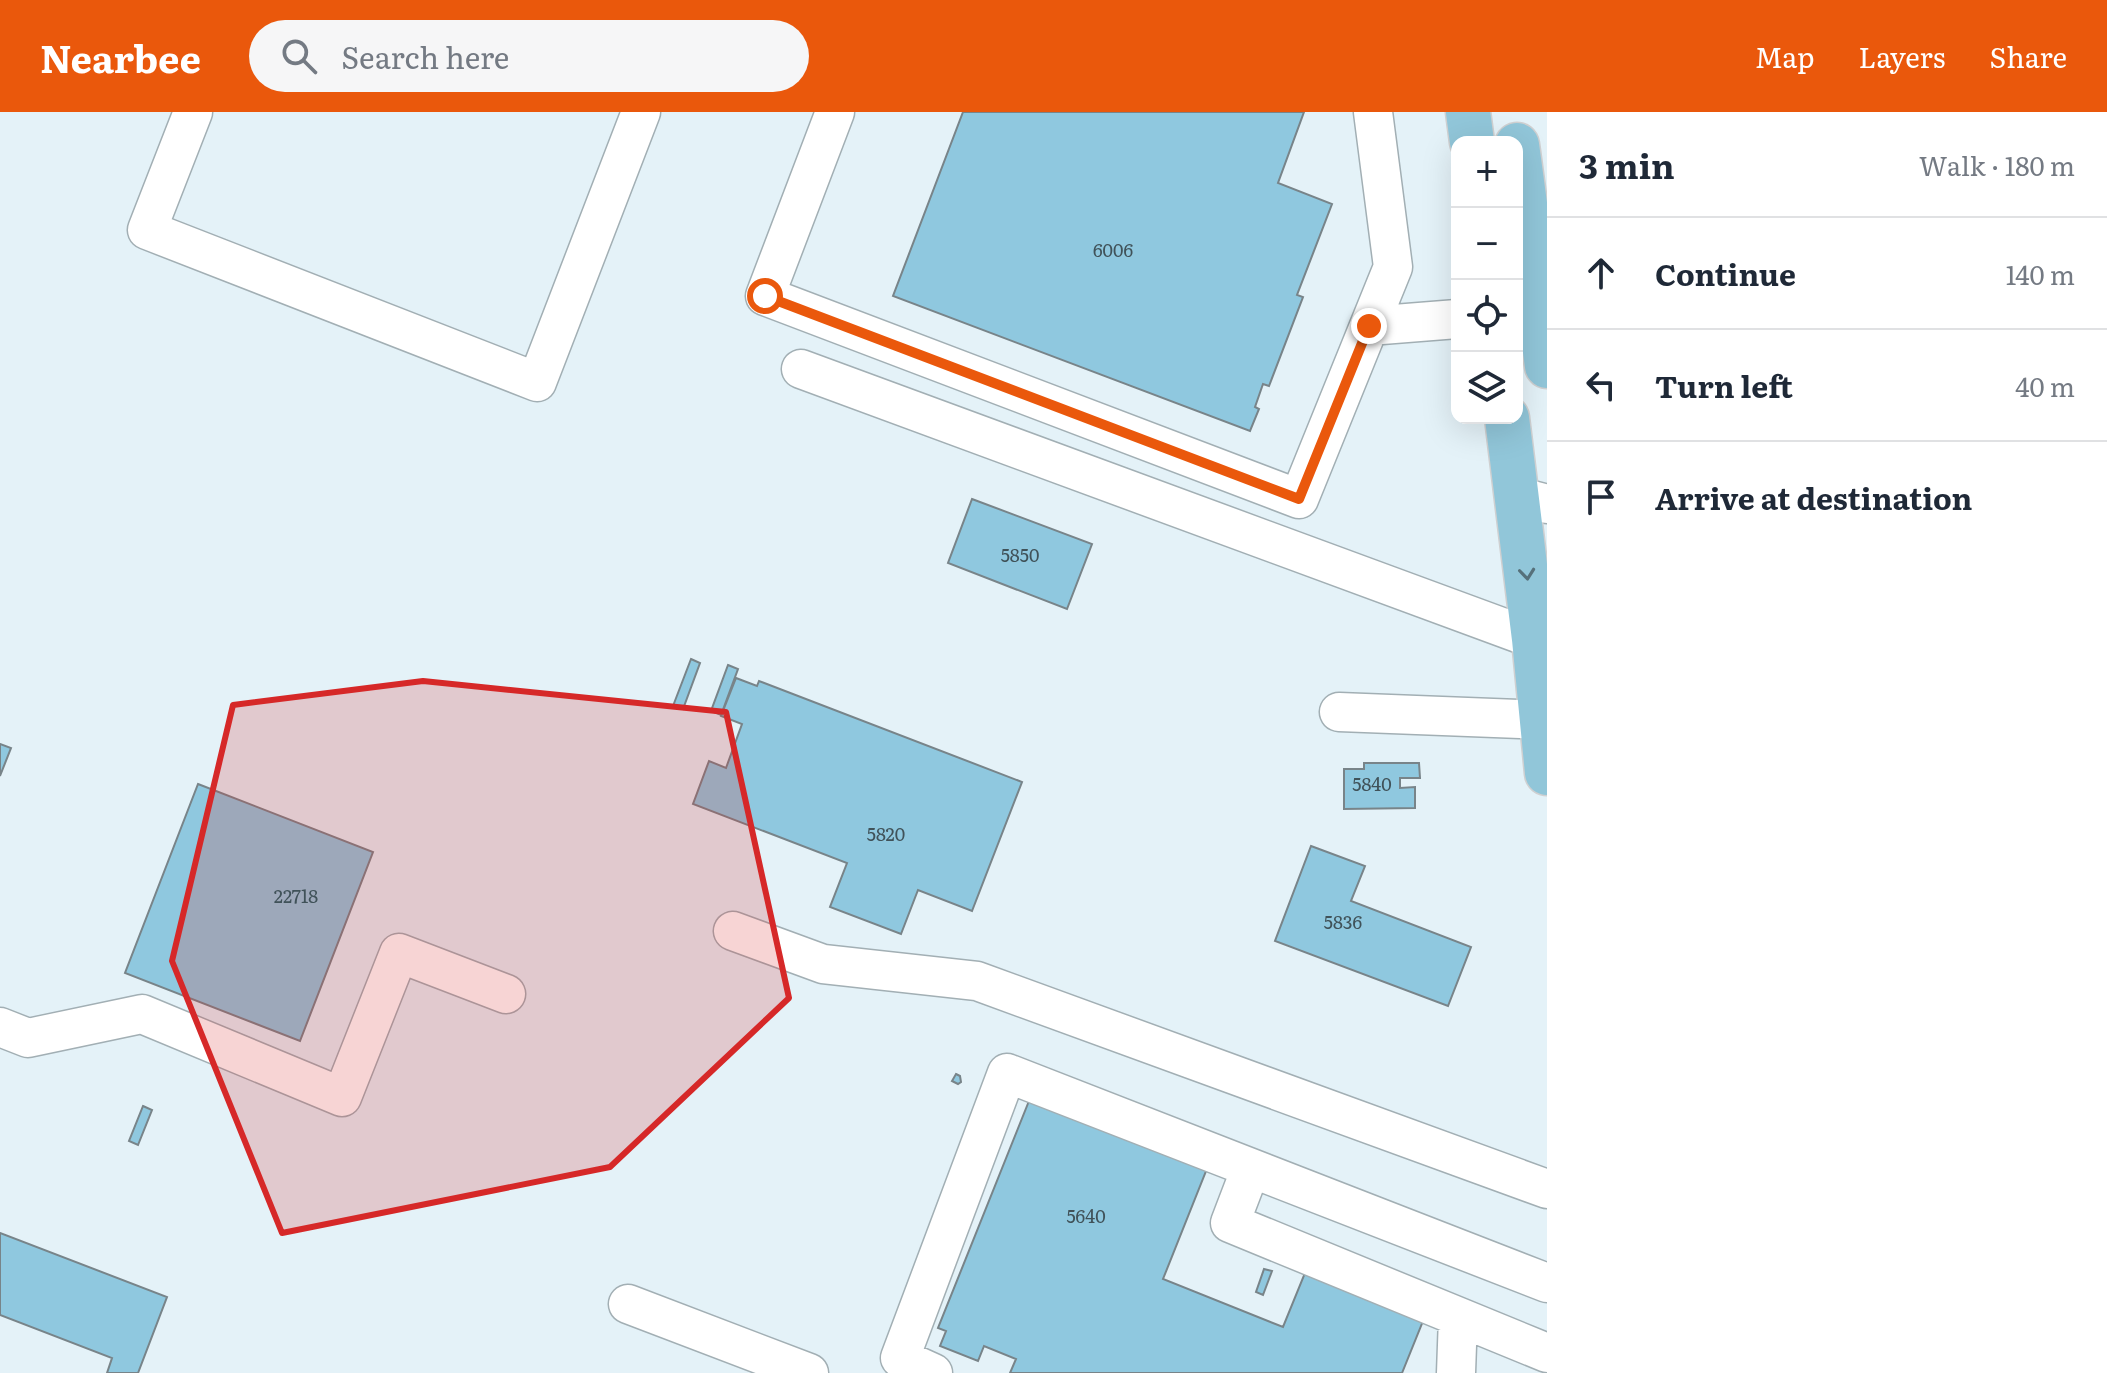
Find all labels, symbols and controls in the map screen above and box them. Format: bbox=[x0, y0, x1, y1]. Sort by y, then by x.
search box bbox=[249, 20, 809, 92]
text: Nearbee bbox=[40, 28, 201, 85]
icon: search bbox=[277, 34, 321, 78]
text: Search here bbox=[341, 34, 509, 78]
text: Map bbox=[1755, 35, 1814, 77]
text: Layers bbox=[1858, 35, 1945, 77]
text: Share bbox=[1989, 35, 2067, 77]
map controls bbox=[1451, 136, 1523, 424]
button: + bbox=[1451, 136, 1523, 208]
text: 3 min bbox=[1579, 139, 1675, 189]
text: Walk · 180 m bbox=[1919, 145, 2075, 184]
button: − bbox=[1451, 208, 1523, 280]
house number: 6006 bbox=[1093, 236, 1133, 263]
icon: ahead bbox=[1579, 251, 1623, 295]
text: Continue bbox=[1655, 251, 1796, 295]
text: 140 m bbox=[2006, 254, 2075, 293]
route start bbox=[747, 278, 783, 314]
button: locate bbox=[1451, 280, 1523, 352]
route end bbox=[1351, 308, 1387, 344]
button: layers bbox=[1451, 352, 1523, 424]
icon: left bbox=[1579, 363, 1623, 407]
text: Turn left bbox=[1655, 363, 1793, 407]
text: 40 m bbox=[2015, 366, 2075, 405]
icon: arrive bbox=[1579, 475, 1623, 519]
text: Arrive at destination bbox=[1655, 475, 1972, 519]
house number: 5850 bbox=[1001, 541, 1039, 568]
one-way arrow bbox=[1518, 567, 1535, 580]
house number: 5840 bbox=[1352, 770, 1392, 797]
house number: 5820 bbox=[867, 820, 905, 847]
house number: 22718 bbox=[274, 882, 318, 909]
house number: 5836 bbox=[1324, 908, 1363, 935]
house number: 5640 bbox=[1066, 1202, 1106, 1229]

